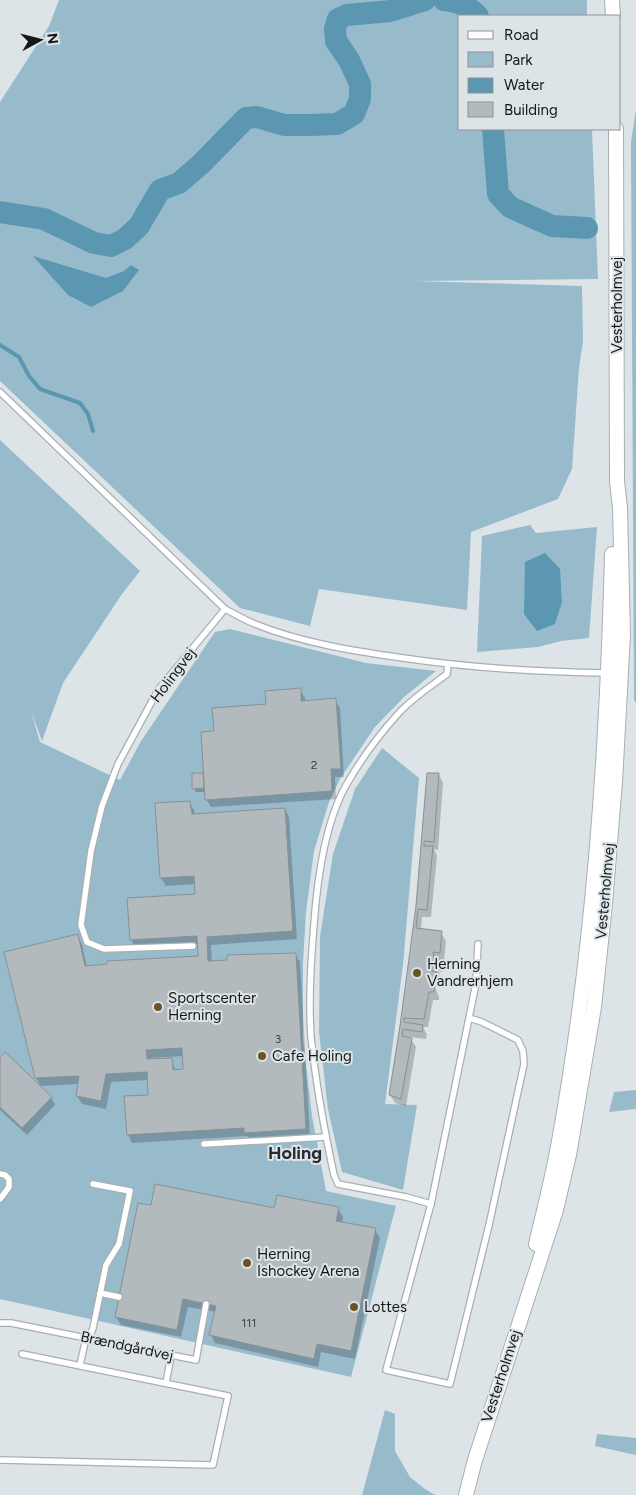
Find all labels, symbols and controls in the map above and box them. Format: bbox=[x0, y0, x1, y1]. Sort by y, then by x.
north arrow bbox=[15, 15, 65, 65]
legend bbox=[458, 15, 621, 130]
text: Road bbox=[504, 26, 539, 44]
text: N bbox=[43, 32, 62, 45]
text: Park bbox=[504, 51, 533, 69]
text: Water bbox=[504, 76, 544, 94]
text: Building bbox=[504, 101, 558, 119]
street label: Vesterholmvej bbox=[608, 257, 626, 353]
street label: Holingvej bbox=[147, 644, 199, 706]
house number: 2 bbox=[311, 758, 317, 772]
street label: Vesterholmvej bbox=[592, 842, 618, 940]
place label: Herning Vandrerhjem bbox=[427, 955, 513, 990]
marker: Herning Vandrerhjem bbox=[411, 967, 423, 979]
place label: Sportscenter Herning bbox=[168, 989, 256, 1024]
marker: Sportscenter Herning bbox=[152, 1001, 164, 1013]
house number: 3 bbox=[275, 1032, 281, 1046]
place label: Cafe Holing bbox=[272, 1047, 352, 1065]
marker: Cafe Holing bbox=[256, 1050, 268, 1062]
district label: Holing bbox=[268, 1142, 322, 1164]
place label: Herning Ishockey Arena bbox=[257, 1245, 359, 1280]
marker: Herning Ishockey Arena bbox=[241, 1257, 253, 1269]
place label: Lottes bbox=[364, 1298, 407, 1316]
marker: Lottes bbox=[348, 1301, 360, 1313]
house number: 111 bbox=[242, 1316, 256, 1330]
street label: Brændgårdvej bbox=[79, 1327, 175, 1365]
street label: Vesterholmvej bbox=[477, 1327, 525, 1425]

